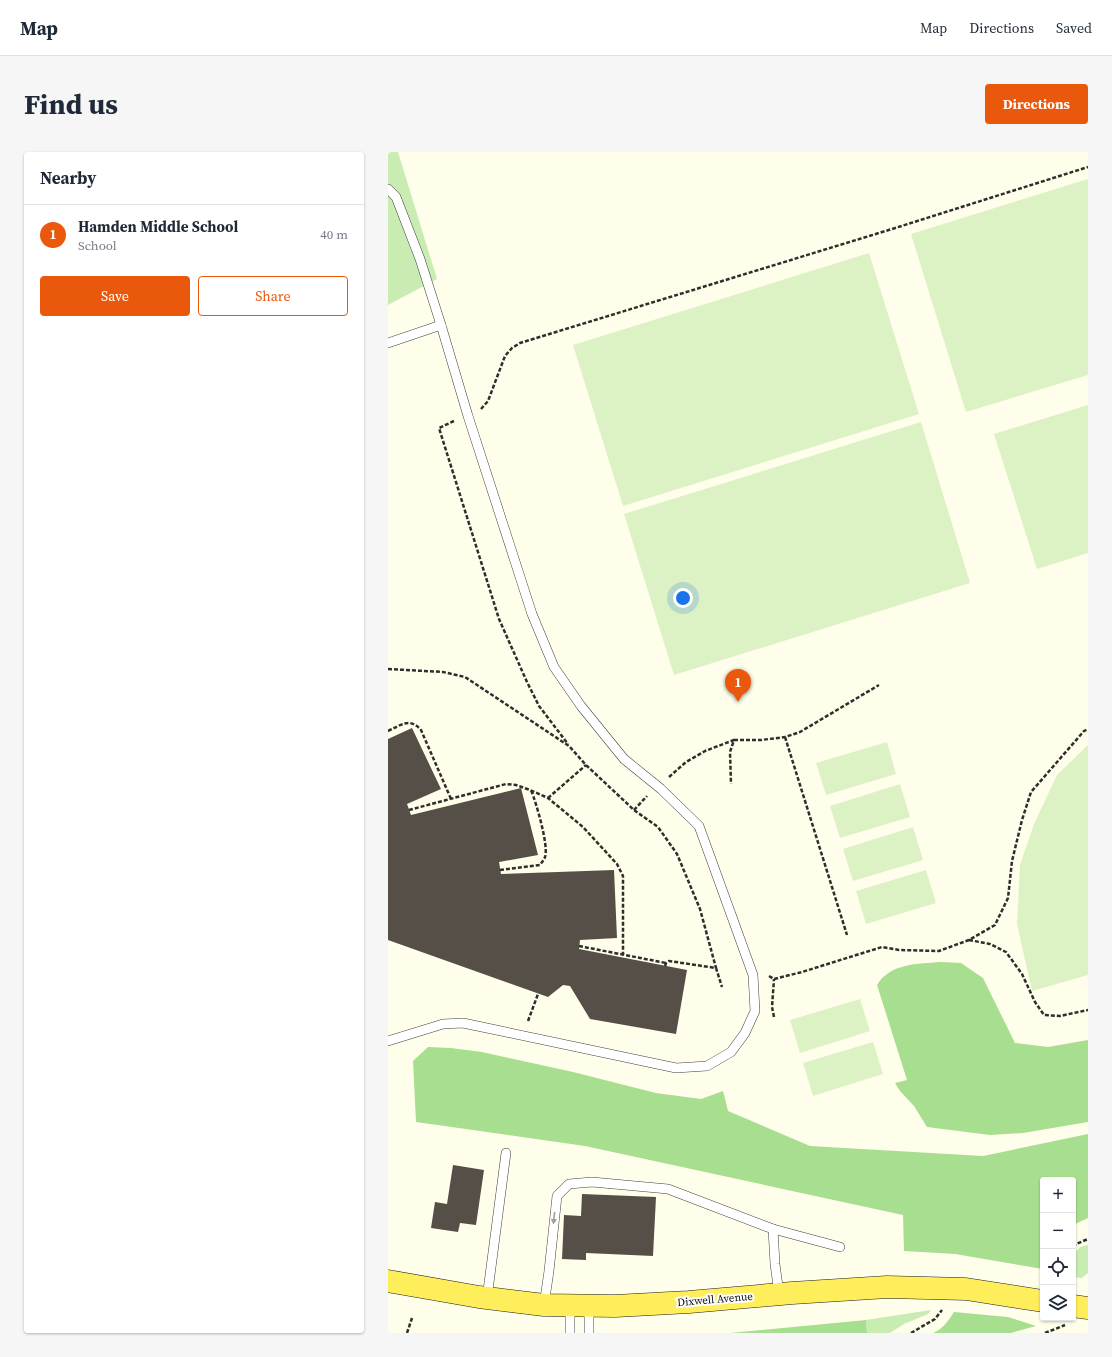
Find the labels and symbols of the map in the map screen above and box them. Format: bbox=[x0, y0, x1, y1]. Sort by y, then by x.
your location bbox=[673, 588, 693, 608]
pin: 1 bbox=[725, 669, 751, 702]
one-way arrow bbox=[551, 1212, 558, 1224]
street label: Dixwell Avenue bbox=[677, 1289, 754, 1310]

